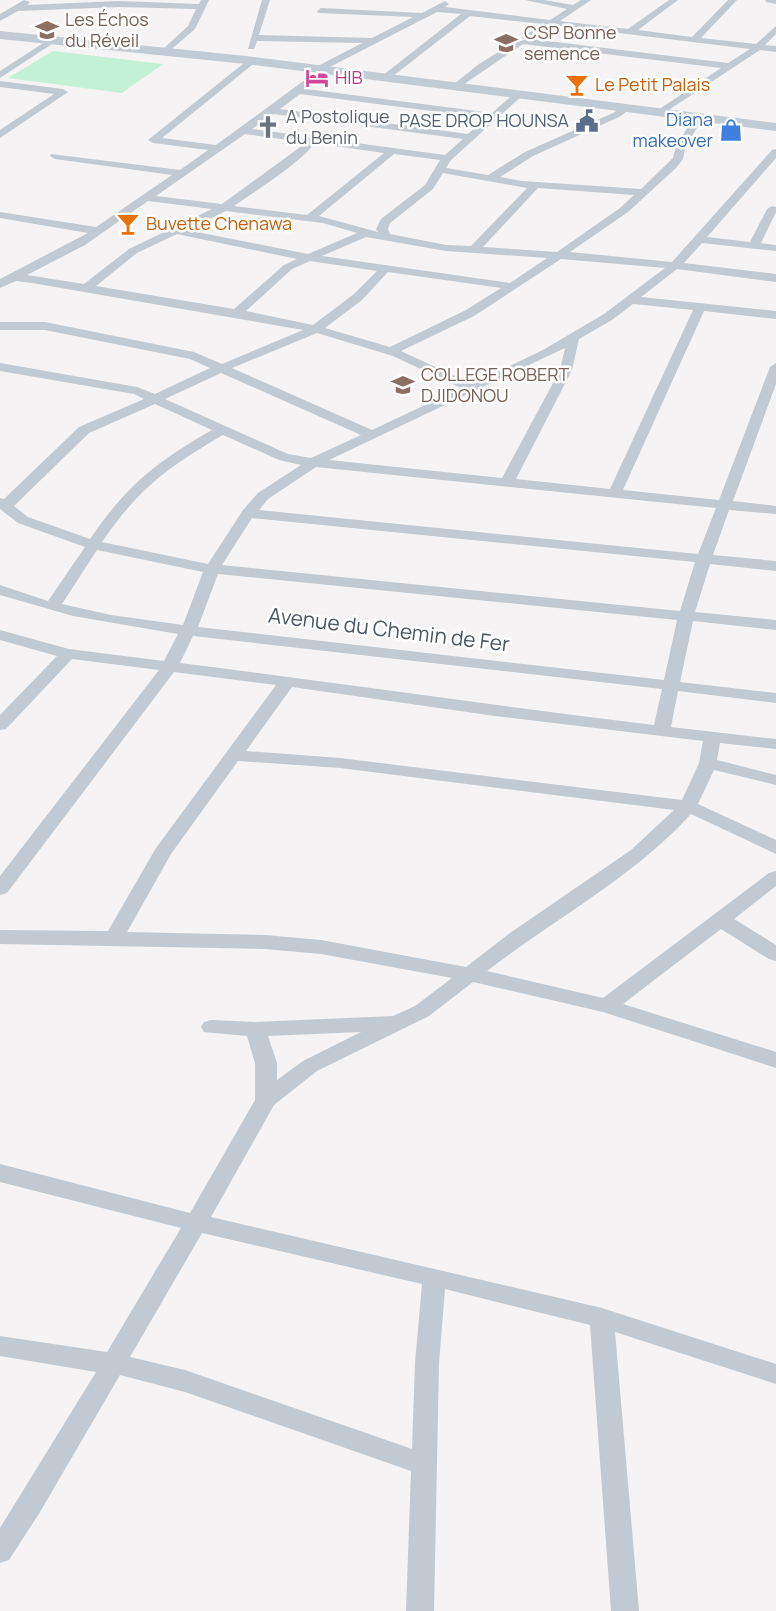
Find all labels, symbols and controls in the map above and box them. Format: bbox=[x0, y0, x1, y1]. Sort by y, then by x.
place label: Les Échos du Réveil bbox=[65, 7, 149, 52]
school or university icon: Les Échos du Réveil bbox=[34, 17, 60, 43]
place label: CSP Bonne semence bbox=[524, 20, 617, 65]
school or university icon: CSP Bonne semence bbox=[493, 30, 519, 56]
hotel icon: HIB bbox=[304, 65, 330, 91]
place label: HIB bbox=[335, 65, 363, 89]
bar icon: Le Petit Palais bbox=[564, 72, 590, 98]
place label: Le Petit Palais bbox=[595, 72, 710, 96]
place label: A Postolique du Benin bbox=[286, 104, 390, 149]
place label: Diana makeover bbox=[632, 107, 713, 152]
place label: PASE DROP HOUNSA bbox=[399, 108, 570, 132]
public building icon: PASE DROP HOUNSA bbox=[574, 108, 600, 134]
church icon: A Postolique du Benin bbox=[255, 114, 281, 140]
shop icon: Diana makeover bbox=[718, 117, 744, 143]
bar icon: Buvette Chenawa bbox=[115, 211, 141, 237]
place label: Buvette Chenawa bbox=[146, 211, 292, 235]
place label: COLLEGE ROBERT DJIDONOU bbox=[421, 362, 570, 407]
school or university icon: COLLEGE ROBERT DJIDONOU bbox=[390, 372, 416, 398]
street label: Avenue du Chemin de Fer bbox=[267, 600, 512, 658]

